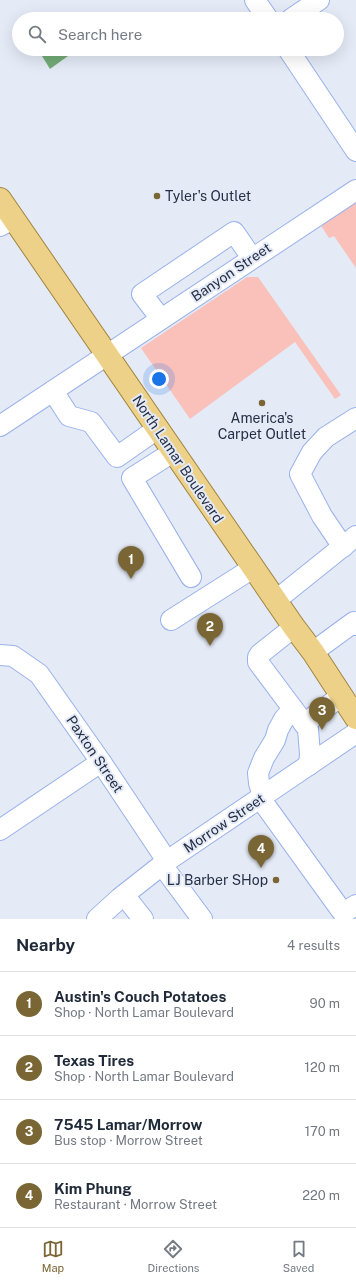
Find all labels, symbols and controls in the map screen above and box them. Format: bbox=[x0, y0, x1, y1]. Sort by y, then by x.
search box bbox=[12, 12, 344, 56]
icon: search bbox=[26, 23, 48, 45]
text: Search here bbox=[58, 26, 142, 43]
place label: Tyler's Outlet bbox=[165, 188, 251, 204]
marker: Tyler's Outlet bbox=[152, 191, 162, 201]
street label: Banyon Street bbox=[188, 239, 274, 305]
your location bbox=[149, 369, 169, 389]
street label: North Lamar Boulevard bbox=[129, 392, 227, 526]
marker: America's Carpet Outlet bbox=[257, 398, 267, 408]
place label: America's Carpet Outlet bbox=[218, 410, 306, 442]
pin: 1 bbox=[118, 546, 144, 579]
pin: 2 bbox=[197, 613, 223, 646]
pin: 3 bbox=[309, 697, 335, 730]
street label: Paxton Street bbox=[63, 712, 127, 796]
street label: Morrow Street bbox=[181, 790, 267, 856]
pin: 4 bbox=[248, 835, 274, 868]
place label: LJ Barber SHop bbox=[167, 872, 268, 888]
marker: LJ Barber SHop bbox=[271, 875, 281, 885]
text: Nearby bbox=[16, 935, 75, 955]
text: 4 results bbox=[287, 938, 340, 953]
text: Austin's Couch Potatoes bbox=[54, 988, 226, 1005]
text: 1 bbox=[26, 996, 32, 1011]
text: 90 m bbox=[310, 996, 340, 1011]
text: Shop · North Lamar Boulevard bbox=[54, 1005, 234, 1020]
text: Texas Tires bbox=[54, 1052, 134, 1069]
text: 2 bbox=[25, 1060, 33, 1075]
text: 120 m bbox=[305, 1060, 340, 1075]
text: Shop · North Lamar Boulevard bbox=[54, 1069, 234, 1084]
text: 7545 Lamar/Morrow bbox=[54, 1116, 202, 1133]
text: 3 bbox=[25, 1124, 33, 1139]
text: 170 m bbox=[305, 1124, 340, 1139]
text: Bus stop · Morrow Street bbox=[54, 1133, 203, 1148]
text: Kim Phung bbox=[54, 1180, 132, 1197]
text: 4 bbox=[25, 1188, 33, 1203]
text: 220 m bbox=[302, 1188, 340, 1203]
text: Restaurant · Morrow Street bbox=[54, 1197, 217, 1212]
tab: Map bbox=[42, 1238, 64, 1274]
tab: Directions bbox=[148, 1238, 199, 1274]
tab: Saved bbox=[283, 1238, 314, 1274]

